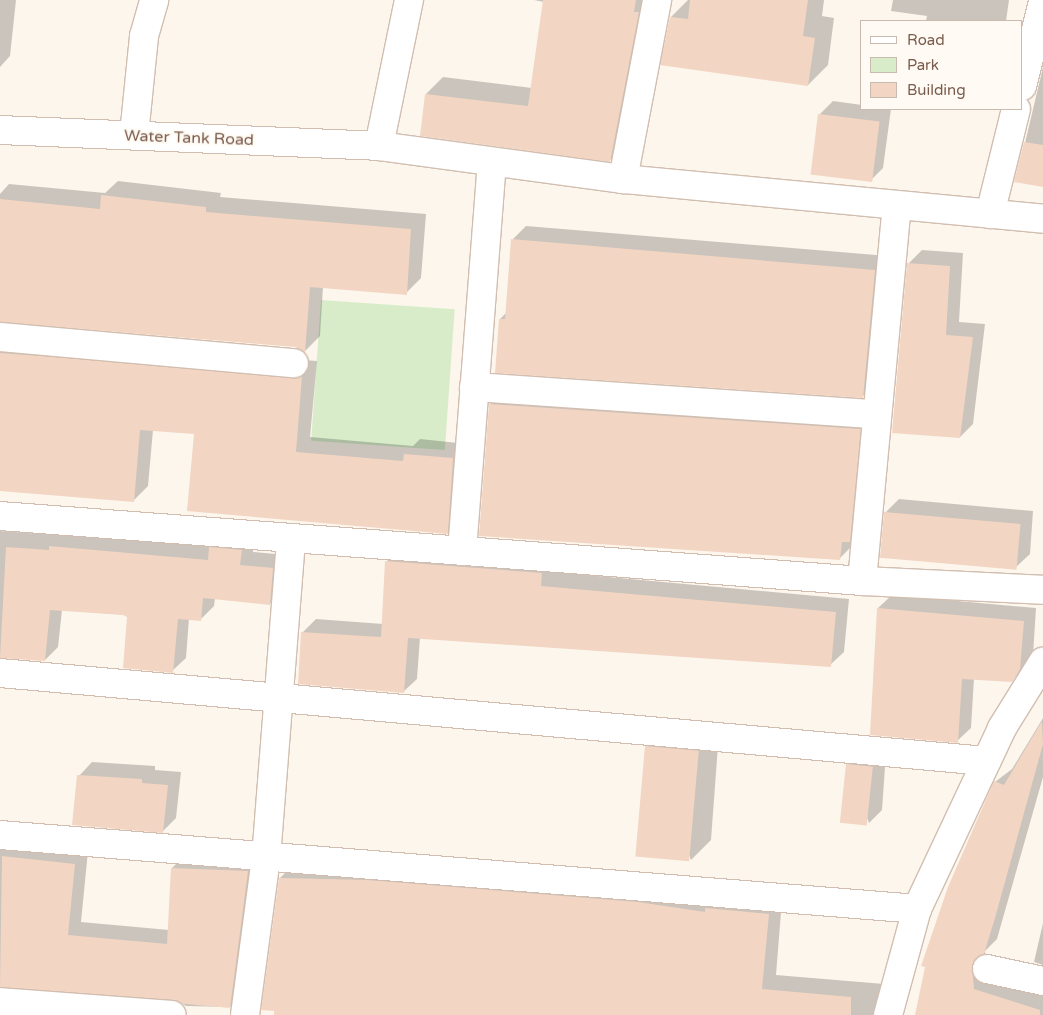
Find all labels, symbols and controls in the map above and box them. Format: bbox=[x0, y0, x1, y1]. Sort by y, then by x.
legend bbox=[860, 20, 1023, 110]
text: Road bbox=[907, 31, 945, 49]
text: Park bbox=[907, 56, 939, 74]
text: Building bbox=[907, 81, 966, 99]
street label: Water Tank Road bbox=[124, 126, 254, 150]

